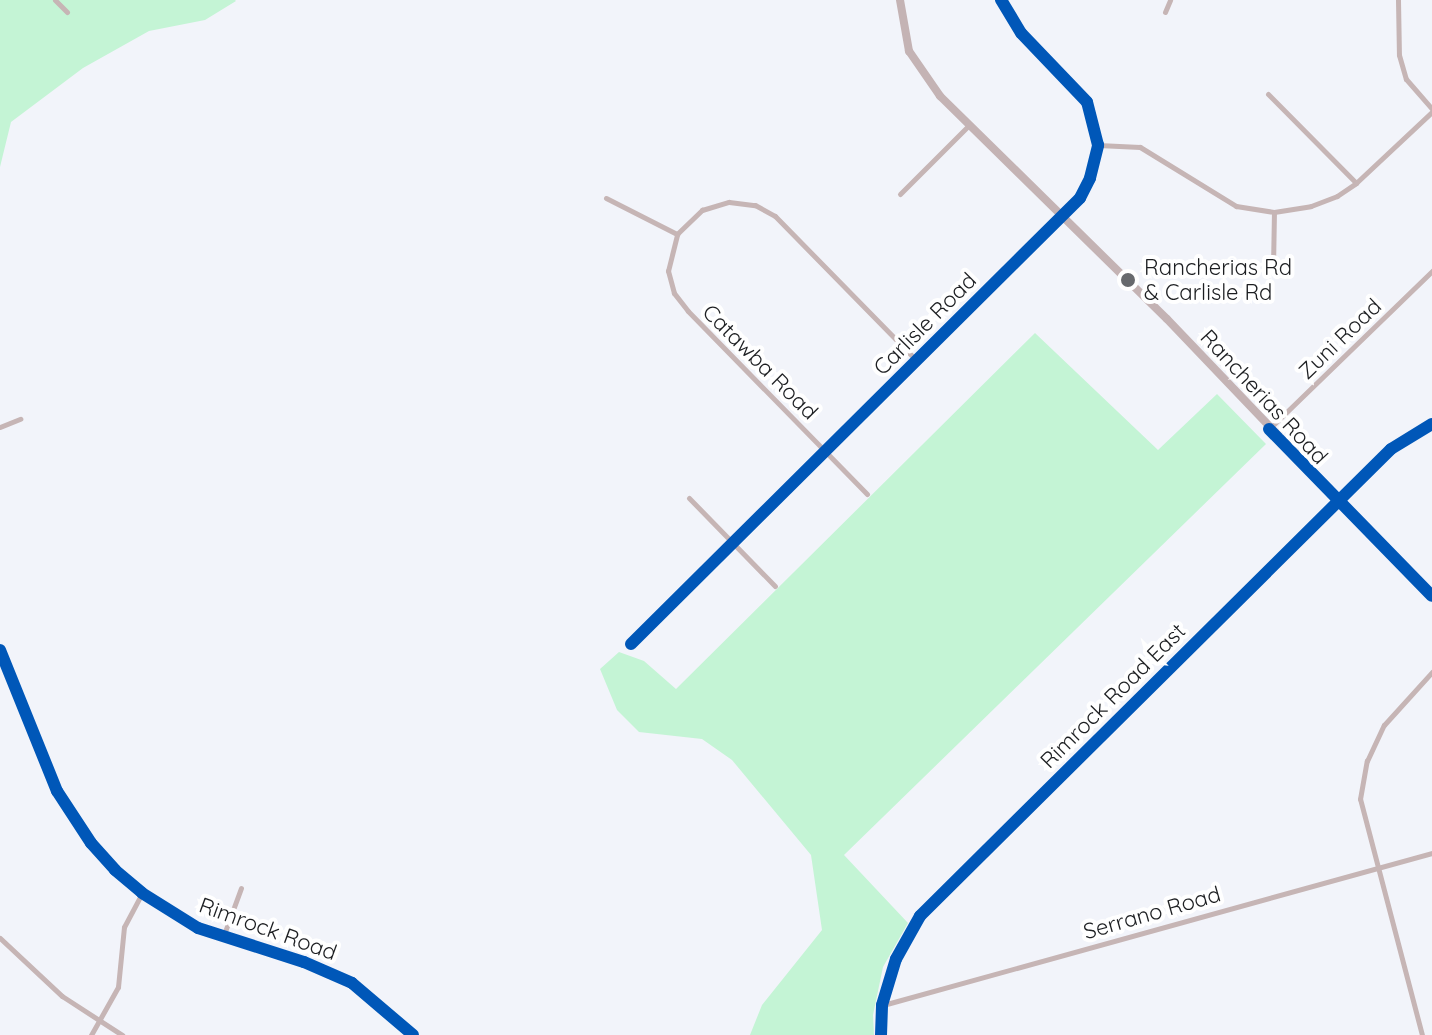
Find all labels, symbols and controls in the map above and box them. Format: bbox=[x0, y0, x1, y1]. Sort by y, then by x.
place label: Rancherias Rd & Carlisle Rd bbox=[1144, 254, 1292, 306]
street label: Carlisle Road bbox=[868, 267, 982, 381]
marker: Rancherias Rd & Carlisle Rd bbox=[1119, 271, 1137, 289]
street label: Zuni Road bbox=[1293, 293, 1387, 385]
street label: Catawba Road bbox=[697, 299, 823, 425]
street label: Rancherias Road bbox=[1195, 324, 1333, 470]
street label: Rimrock Road East bbox=[1035, 618, 1191, 774]
street label: Serrano Road bbox=[1080, 881, 1224, 945]
street label: Rimrock Road bbox=[196, 892, 340, 966]

